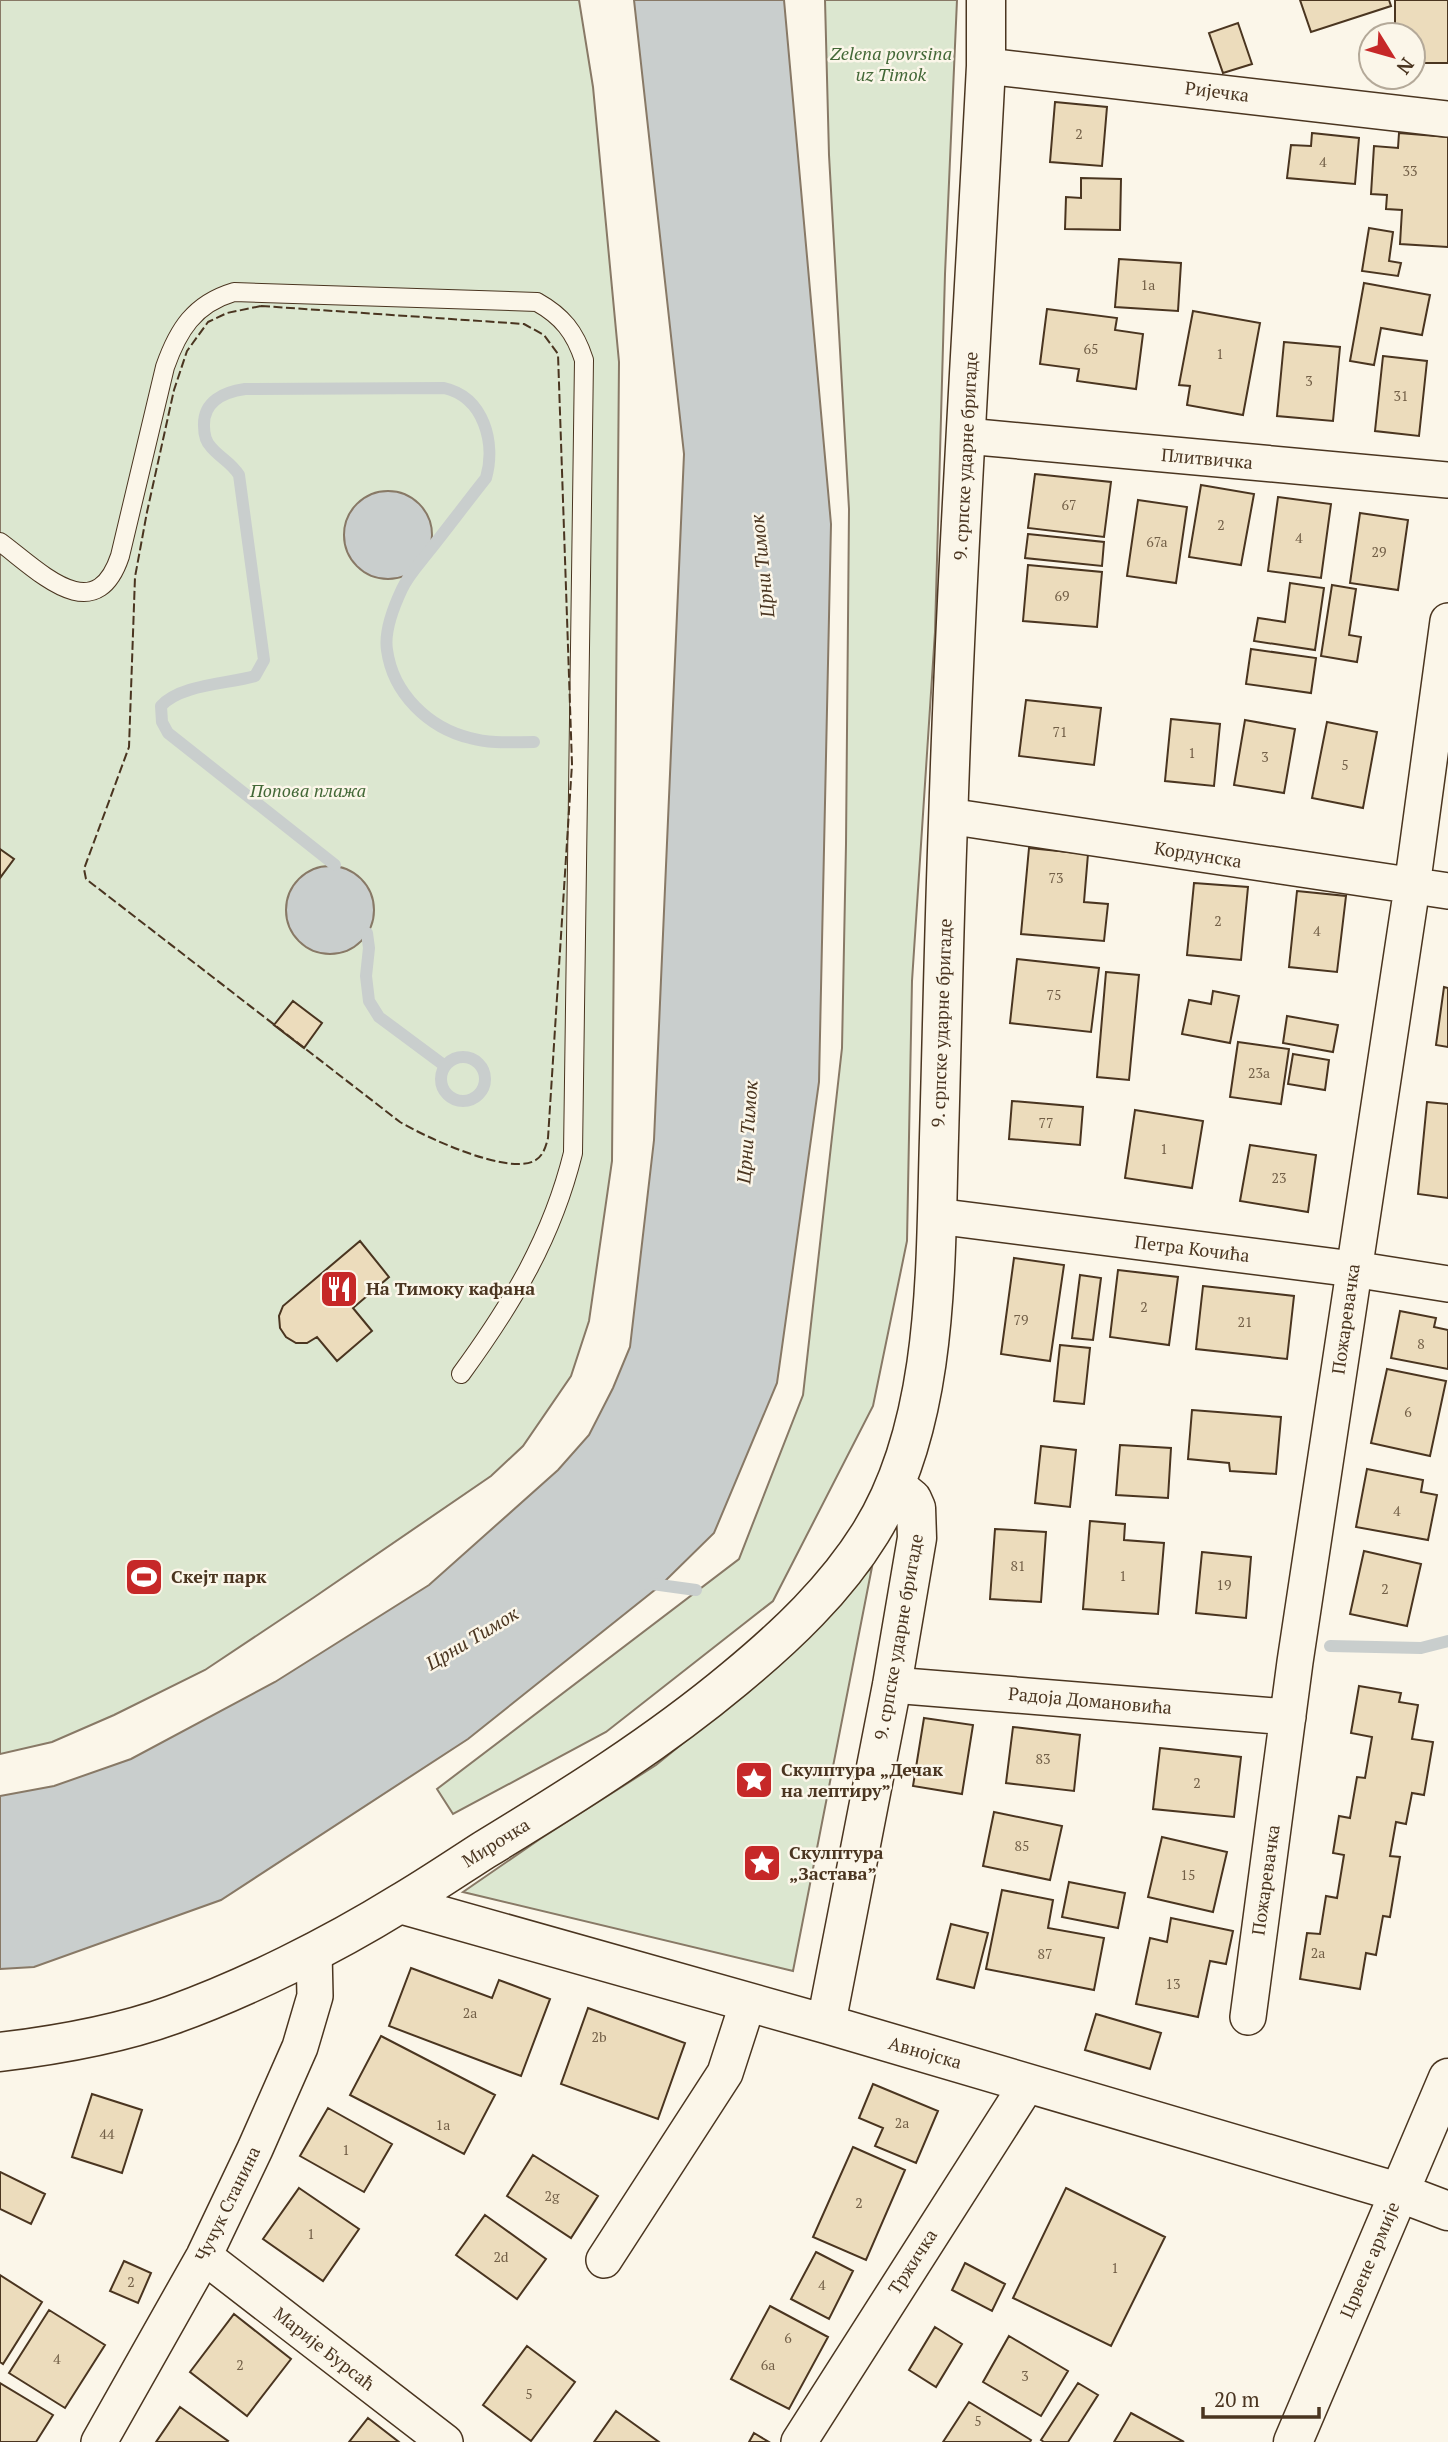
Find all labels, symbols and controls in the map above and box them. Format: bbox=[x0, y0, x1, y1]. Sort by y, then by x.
north arrow bbox=[1357, 21, 1427, 91]
park label: Zelena povrsina uz Timok bbox=[830, 41, 952, 86]
text: N bbox=[1391, 53, 1420, 80]
street label: Ријечка bbox=[1184, 75, 1251, 107]
house number: 2 bbox=[1075, 124, 1083, 143]
house number: 4 bbox=[1319, 152, 1327, 171]
house number: 33 bbox=[1403, 161, 1417, 180]
house number: 1a bbox=[1141, 275, 1155, 294]
house number: 65 bbox=[1084, 339, 1098, 358]
house number: 1 bbox=[1216, 344, 1224, 363]
street label: 9. српске ударне бригаде bbox=[948, 351, 982, 561]
house number: 3 bbox=[1305, 371, 1313, 390]
house number: 31 bbox=[1394, 386, 1408, 405]
street label: Плитвичка bbox=[1160, 442, 1254, 474]
house number: 67 bbox=[1062, 495, 1076, 514]
water label: Црни Тимок bbox=[744, 513, 779, 620]
house number: 2 bbox=[1217, 515, 1225, 534]
house number: 4 bbox=[1295, 528, 1303, 547]
house number: 67a bbox=[1146, 532, 1168, 551]
house number: 29 bbox=[1372, 542, 1386, 561]
house number: 69 bbox=[1055, 586, 1069, 605]
house number: 71 bbox=[1053, 722, 1067, 741]
house number: 1 bbox=[1188, 743, 1196, 762]
house number: 3 bbox=[1261, 747, 1269, 766]
house number: 5 bbox=[1341, 755, 1349, 774]
park label: Попова плажа bbox=[249, 778, 366, 802]
street label: Кордунска bbox=[1153, 835, 1244, 873]
house number: 73 bbox=[1049, 868, 1063, 887]
house number: 2 bbox=[1214, 911, 1222, 930]
street label: 9. српске ударне бригаде bbox=[925, 918, 957, 1128]
house number: 4 bbox=[1313, 921, 1321, 940]
house number: 75 bbox=[1047, 985, 1061, 1004]
house number: 23a bbox=[1248, 1063, 1270, 1082]
water label: Црни Тимок bbox=[730, 1079, 763, 1186]
house number: 77 bbox=[1039, 1113, 1053, 1132]
house number: 1 bbox=[1160, 1139, 1168, 1158]
house number: 23 bbox=[1272, 1168, 1286, 1187]
street label: Петра Кочића bbox=[1133, 1229, 1251, 1267]
street label: Пожаревачка bbox=[1325, 1262, 1365, 1376]
restaurant icon: На Тимоку кафана bbox=[318, 1268, 360, 1310]
place label: На Тимоку кафана bbox=[366, 1276, 535, 1300]
house number: 2 bbox=[1140, 1297, 1148, 1316]
house number: 79 bbox=[1014, 1310, 1028, 1329]
house number: 21 bbox=[1238, 1312, 1252, 1331]
house number: 8 bbox=[1417, 1334, 1425, 1353]
house number: 6 bbox=[1404, 1402, 1412, 1421]
house number: 4 bbox=[1393, 1501, 1401, 1520]
street label: 9. српске ударне бригаде bbox=[868, 1532, 928, 1742]
sports icon: Скејт парк bbox=[123, 1556, 165, 1598]
house number: 81 bbox=[1011, 1556, 1025, 1575]
place label: Скејт парк bbox=[171, 1564, 267, 1588]
house number: 1 bbox=[1119, 1566, 1127, 1585]
house number: 19 bbox=[1217, 1575, 1231, 1594]
house number: 2 bbox=[1381, 1579, 1389, 1598]
water label: Црни Тимок bbox=[420, 1600, 523, 1676]
street label: Радоја Домановића bbox=[1007, 1681, 1173, 1719]
house number: 83 bbox=[1036, 1749, 1050, 1768]
place label: Скулптура „Дечак на лептиру” bbox=[781, 1757, 943, 1802]
place icon: Скулптура „Дечак на лептиру” bbox=[733, 1759, 775, 1801]
house number: 2 bbox=[1193, 1773, 1201, 1792]
street label: Мирочка bbox=[457, 1812, 534, 1872]
street label: Пожаревачка bbox=[1245, 1823, 1285, 1937]
house number: 85 bbox=[1015, 1836, 1029, 1855]
place label: Скулптура „Застава” bbox=[789, 1840, 884, 1885]
place icon: Скулптура „Застава” bbox=[741, 1842, 783, 1884]
house number: 15 bbox=[1181, 1865, 1195, 1884]
house number: 2a bbox=[1311, 1943, 1325, 1962]
house number: 87 bbox=[1038, 1944, 1052, 1963]
house number: 13 bbox=[1166, 1974, 1180, 1993]
house number: 2a bbox=[463, 2003, 477, 2022]
house number: 2b bbox=[591, 2027, 607, 2046]
street label: Авнојска bbox=[886, 2030, 965, 2074]
house number: 2a bbox=[895, 2113, 909, 2132]
house number: 1a bbox=[436, 2115, 450, 2134]
house number: 44 bbox=[100, 2124, 115, 2143]
house number: 1 bbox=[342, 2140, 350, 2159]
street label: Чучук Станина bbox=[189, 2142, 265, 2265]
house number: 2g bbox=[545, 2186, 560, 2205]
house number: 2 bbox=[855, 2193, 863, 2212]
street label: Црвене армије bbox=[1334, 2198, 1404, 2321]
house number: 1 bbox=[307, 2224, 315, 2243]
street label: Тржичка bbox=[882, 2224, 942, 2299]
house number: 2d bbox=[493, 2247, 509, 2266]
house number: 1 bbox=[1111, 2258, 1119, 2277]
house number: 2 bbox=[127, 2272, 135, 2291]
house number: 4 bbox=[818, 2275, 826, 2294]
street label: Марије Бурсаћ bbox=[269, 2301, 381, 2396]
house number: 6 bbox=[784, 2328, 792, 2347]
house number: 4 bbox=[53, 2349, 61, 2368]
house number: 2 bbox=[236, 2355, 244, 2374]
house number: 6a bbox=[761, 2355, 775, 2374]
house number: 3 bbox=[1021, 2366, 1029, 2385]
scale bar bbox=[1203, 2376, 1318, 2420]
house number: 5 bbox=[525, 2384, 533, 2403]
text: 20 m bbox=[1214, 2385, 1260, 2413]
house number: 5 bbox=[974, 2411, 982, 2430]

